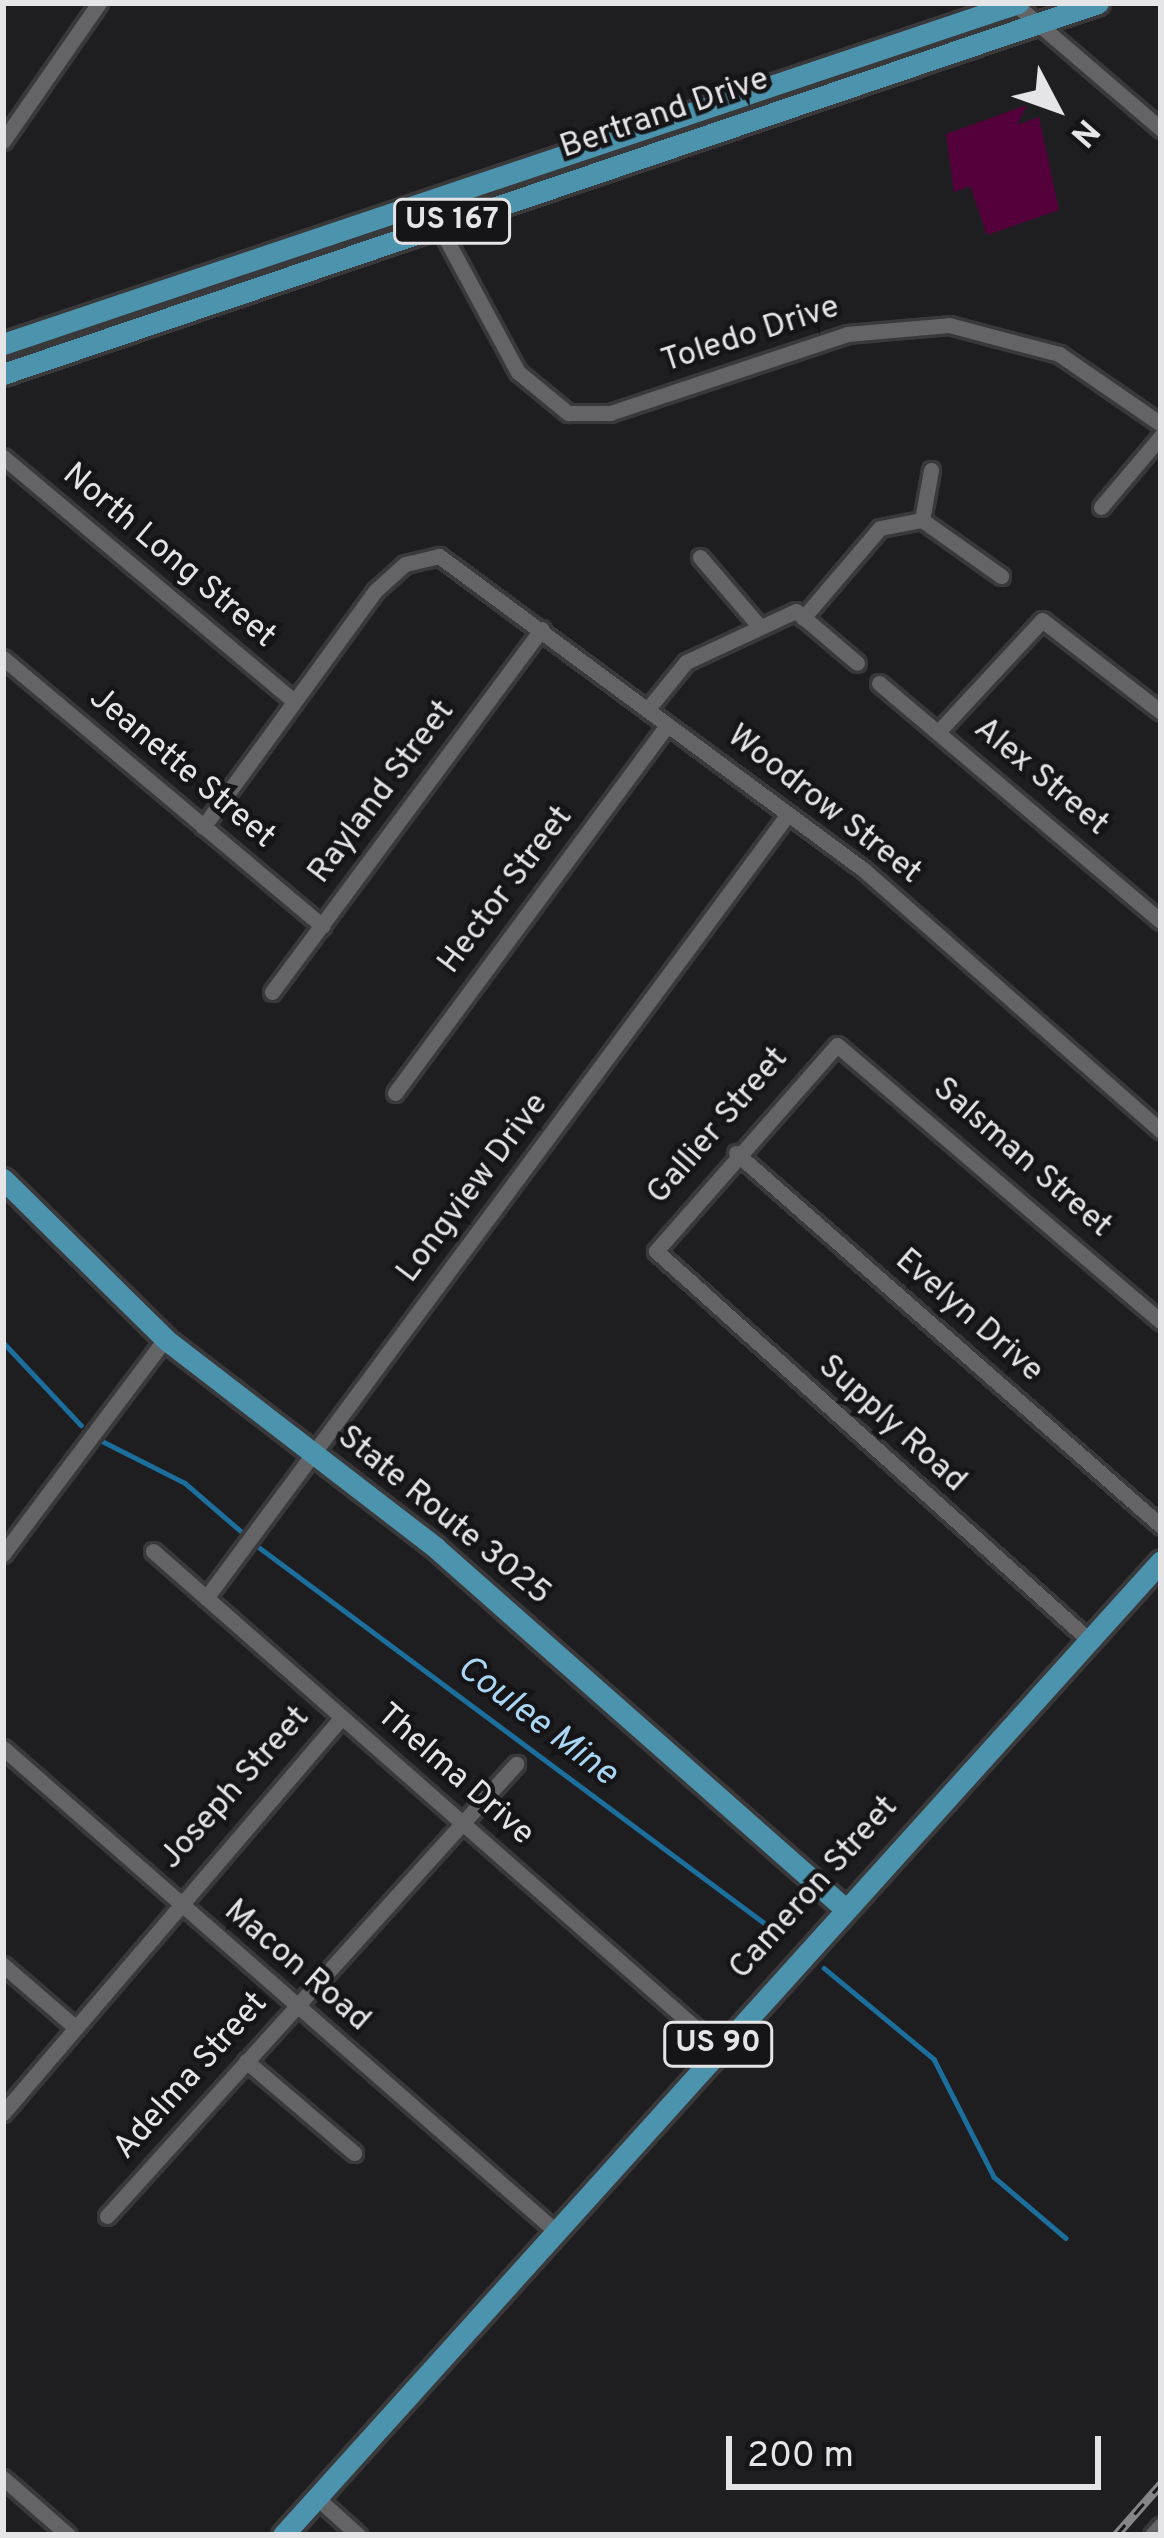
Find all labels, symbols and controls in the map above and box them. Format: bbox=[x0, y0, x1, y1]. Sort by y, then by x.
north arrow bbox=[996, 48, 1116, 168]
street label: Bertrand Drive bbox=[555, 61, 775, 169]
text: N bbox=[1060, 109, 1107, 154]
road number: US 167 bbox=[392, 197, 512, 245]
street label: Toledo Drive bbox=[657, 289, 845, 383]
street label: North Long Street bbox=[53, 456, 283, 658]
street label: Jeanette Street bbox=[80, 680, 282, 858]
street label: Rayland Street bbox=[301, 694, 465, 892]
street label: Alex Street bbox=[965, 710, 1115, 846]
street label: Woodrow Street bbox=[718, 718, 928, 894]
street label: Hector Street bbox=[431, 799, 583, 983]
street label: Gallier Street bbox=[640, 1040, 798, 1214]
street label: Salsman Street bbox=[923, 1070, 1119, 1248]
street label: Longview Drive bbox=[390, 1086, 558, 1292]
street label: Evelyn Drive bbox=[886, 1242, 1050, 1392]
street label: Supply Road bbox=[809, 1348, 973, 1502]
street label: State Route 3025 bbox=[328, 1419, 558, 1615]
water label: Coulee Mine bbox=[447, 1647, 625, 1797]
street label: Thelma Drive bbox=[367, 1697, 541, 1855]
street label: Joseph Street bbox=[153, 1700, 319, 1878]
street label: Cameron Street bbox=[722, 1789, 908, 1989]
street label: Macon Road bbox=[215, 1893, 377, 2041]
street label: Adelma Street bbox=[107, 1985, 277, 2169]
road number: US 90 bbox=[661, 2020, 775, 2068]
scale bar bbox=[732, 2412, 1107, 2486]
text: 200 m bbox=[747, 2434, 854, 2480]

